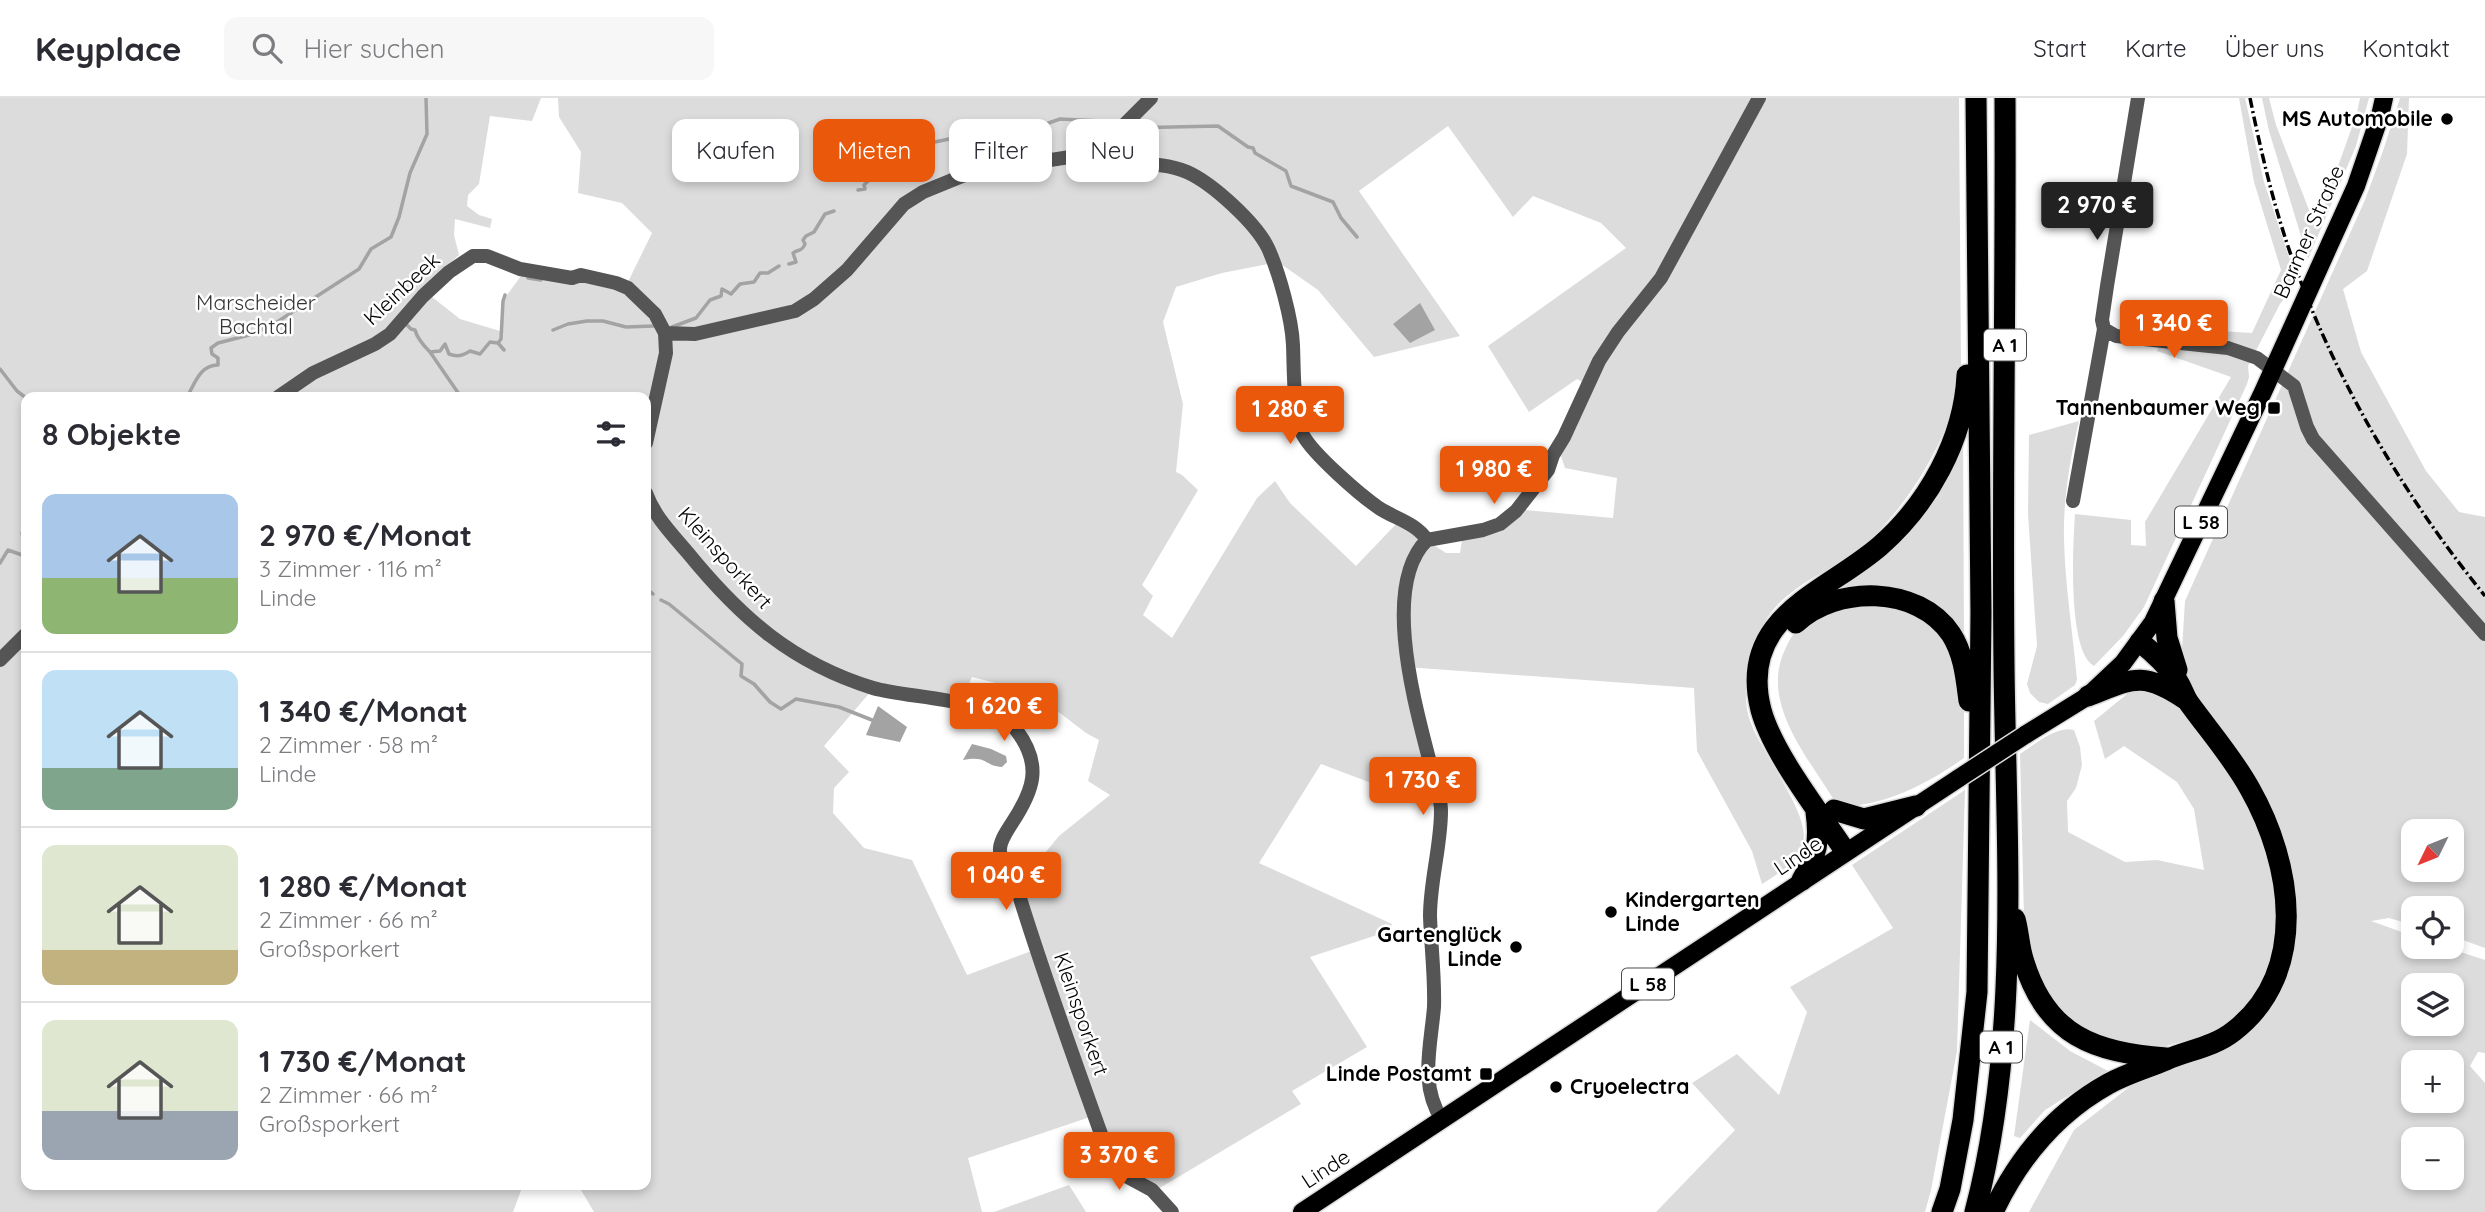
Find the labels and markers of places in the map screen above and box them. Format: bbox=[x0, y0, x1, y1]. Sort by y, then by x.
place label: MS Automobile bbox=[2282, 105, 2433, 131]
marker: MS Automobile bbox=[2439, 111, 2455, 127]
pin: 2 970 € bbox=[2032, 183, 2162, 242]
pin: 1 340 € bbox=[2109, 300, 2239, 360]
pin: 1 280 € bbox=[1225, 386, 1355, 446]
place label: Tannenbaumer Weg bbox=[2055, 394, 2260, 420]
marker: Tannenbaumer Weg bbox=[2266, 400, 2282, 416]
pin: 1 980 € bbox=[1429, 446, 1559, 506]
pin: 1 620 € bbox=[939, 684, 1069, 743]
pin: 1 730 € bbox=[1358, 758, 1488, 817]
pin: 1 040 € bbox=[941, 852, 1071, 912]
place label: Kindergarten Linde bbox=[1625, 886, 1760, 936]
marker: Kindergarten Linde bbox=[1603, 904, 1619, 920]
place label: Gartenglück Linde bbox=[1377, 921, 1502, 971]
marker: Gartenglück Linde bbox=[1508, 939, 1524, 955]
place label: Linde Postamt bbox=[1326, 1060, 1472, 1086]
marker: Linde Postamt bbox=[1478, 1066, 1494, 1082]
place label: Cryoelectra bbox=[1570, 1073, 1689, 1099]
marker: Cryoelectra bbox=[1548, 1079, 1564, 1095]
pin: 3 370 € bbox=[1054, 1132, 1184, 1192]

